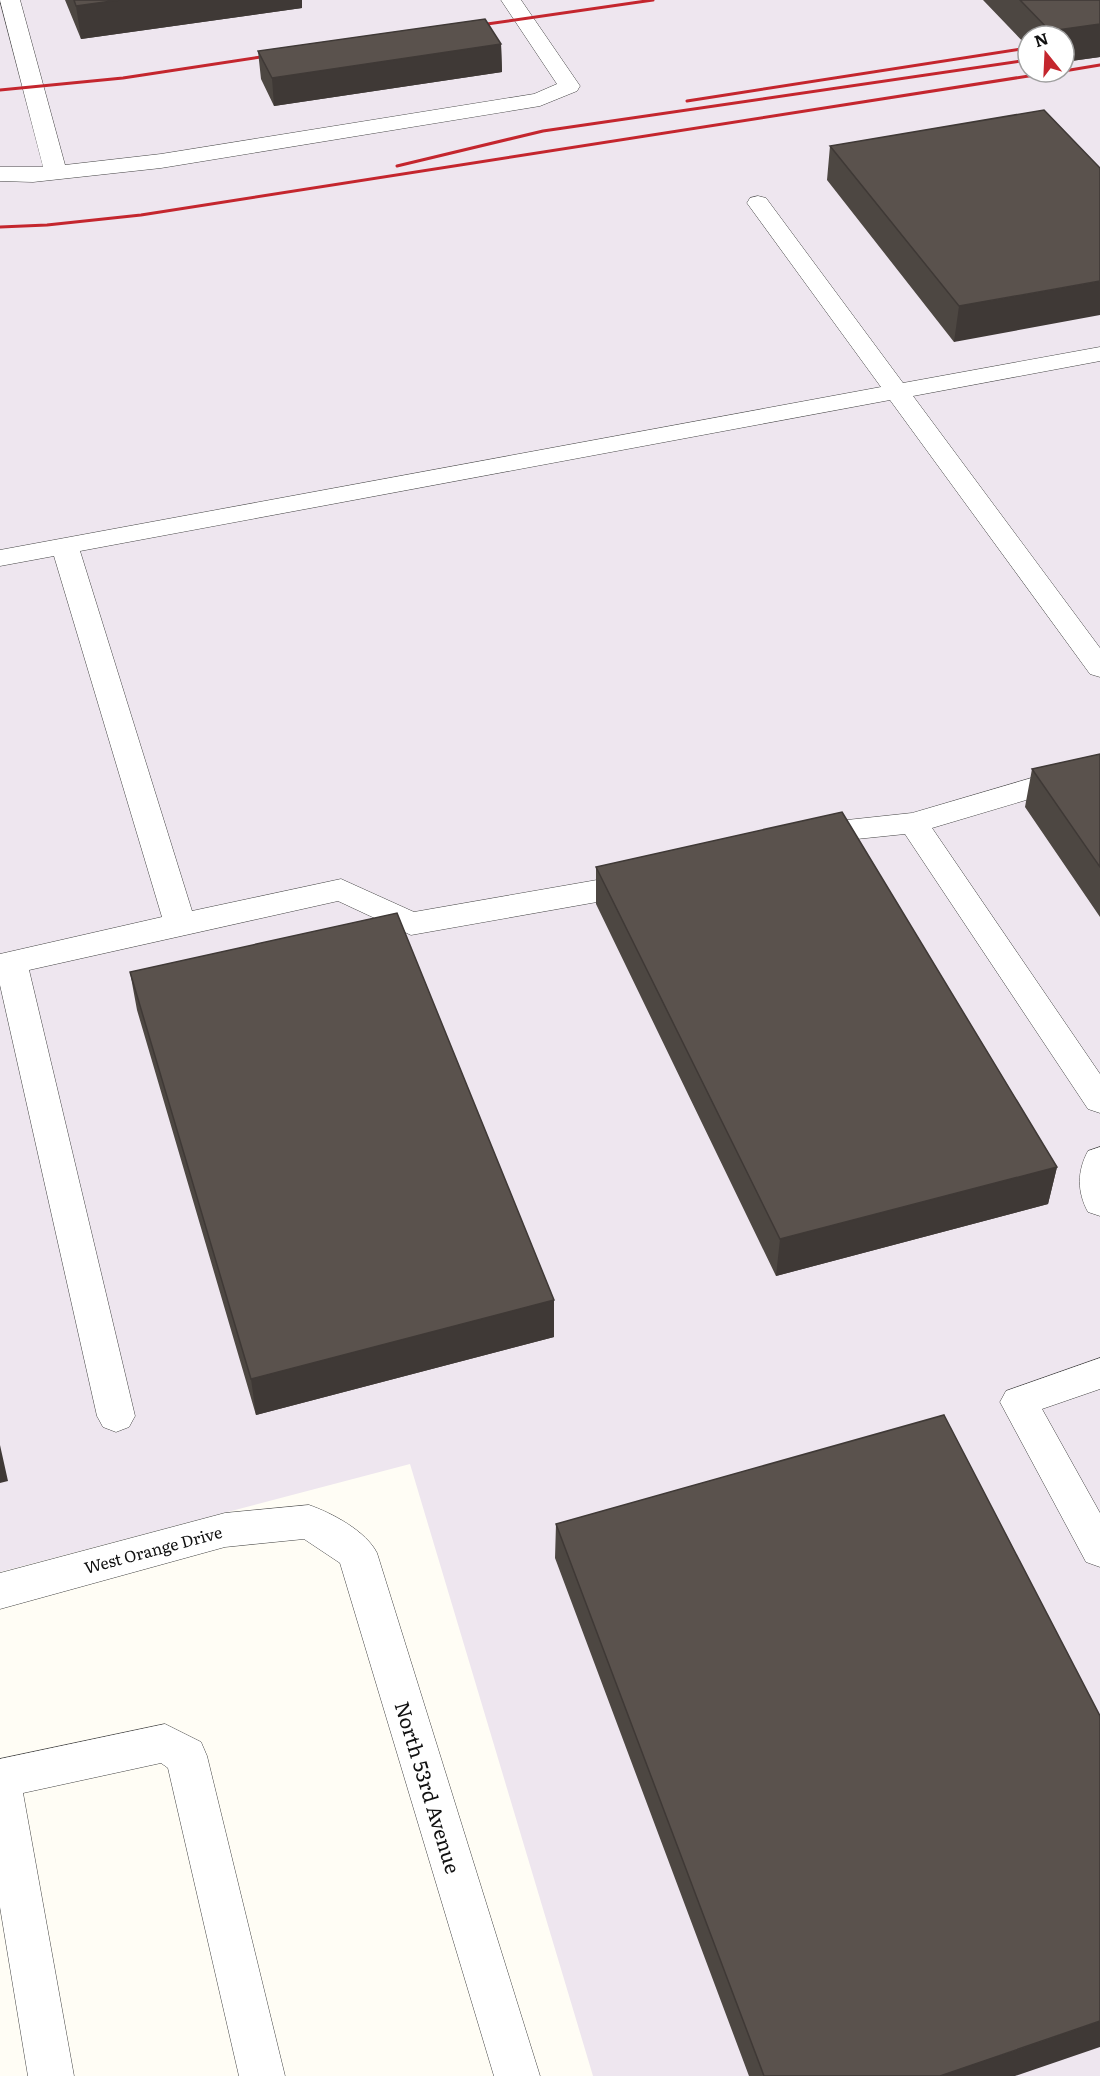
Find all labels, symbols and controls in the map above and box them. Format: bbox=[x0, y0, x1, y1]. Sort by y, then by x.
north arrow bbox=[1016, 24, 1076, 84]
text: N bbox=[1031, 25, 1051, 52]
street label: West Orange Drive bbox=[81, 1519, 225, 1579]
street label: North 53rd Avenue bbox=[389, 1697, 469, 1877]

